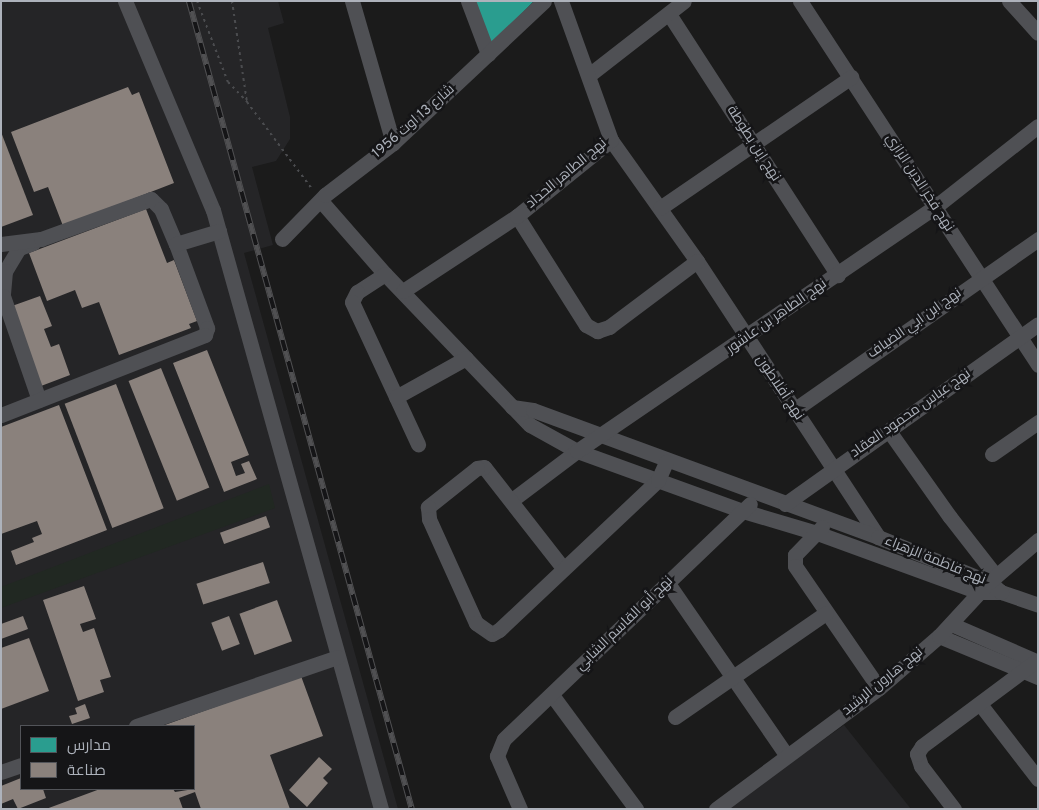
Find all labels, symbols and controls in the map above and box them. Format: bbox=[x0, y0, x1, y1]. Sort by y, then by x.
street label: شارع 13 اوت 1956 bbox=[369, 82, 459, 162]
street label: نهج إبن بطوطة bbox=[722, 103, 784, 185]
street label: نهج فخر الدين الرازي bbox=[881, 131, 957, 235]
street label: نهج الطاهر الحداد bbox=[523, 135, 611, 213]
street label: نهج الطاهر بن عاشور bbox=[724, 276, 830, 358]
street label: نهج ابن ابي الضياف bbox=[865, 285, 965, 363]
street label: نهج أفلاطون bbox=[751, 352, 807, 424]
street label: نهج عباس محمود العقاد bbox=[848, 366, 974, 462]
street label: نهج فاطمة الزهراء bbox=[882, 533, 988, 589]
street label: نهج أبو القاسم الشابي bbox=[573, 573, 677, 675]
street label: نهج هارون الرشيد bbox=[839, 644, 927, 720]
legend bbox=[20, 725, 195, 790]
text: مدارس bbox=[67, 737, 111, 756]
text: صناعة bbox=[67, 762, 106, 781]

